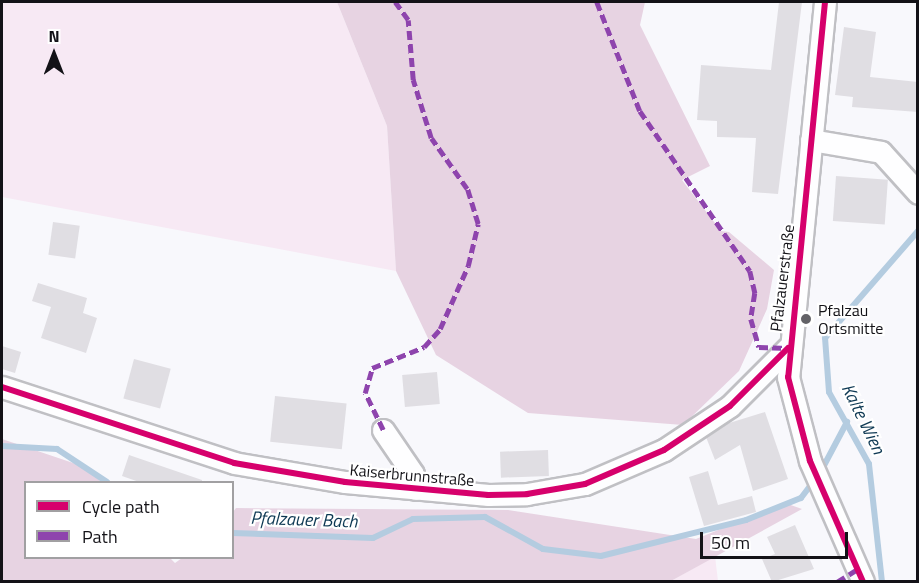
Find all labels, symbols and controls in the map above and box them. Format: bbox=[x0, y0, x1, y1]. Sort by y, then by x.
north arrow bbox=[24, 24, 84, 84]
text: N bbox=[48, 24, 60, 48]
street label: Pfalzauerstraße bbox=[766, 223, 798, 333]
place label: Pfalzau Ortsmitte bbox=[818, 300, 883, 338]
marker: Pfalzau Ortsmitte bbox=[799, 312, 813, 326]
water label: Kalte Wien bbox=[837, 380, 889, 458]
street label: Kaiserbrunnstraße bbox=[349, 460, 475, 490]
legend bbox=[24, 481, 234, 559]
text: Cycle path bbox=[82, 493, 160, 520]
water label: Pfalzauer Bach bbox=[250, 507, 358, 533]
scale bar bbox=[703, 520, 852, 558]
text: Path bbox=[82, 523, 118, 550]
text: 50 m bbox=[711, 529, 750, 556]

